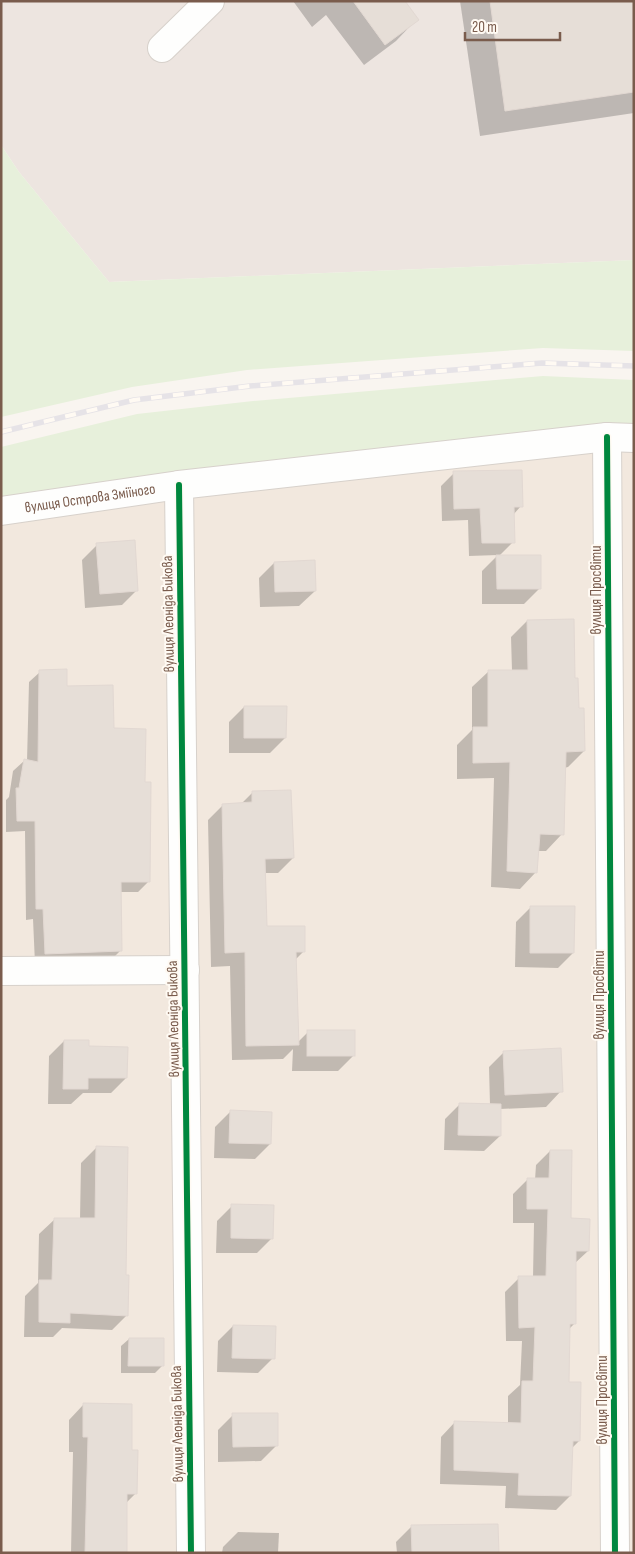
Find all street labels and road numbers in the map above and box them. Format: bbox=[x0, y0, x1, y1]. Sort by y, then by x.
street label: вулиця Острова Зміїного bbox=[24, 480, 157, 517]
street label: вулиця Просвіти bbox=[587, 546, 606, 634]
street label: вулиця Леоніда Бикова bbox=[158, 555, 179, 673]
street label: вулиця Просвіти bbox=[590, 951, 609, 1039]
street label: вулиця Леоніда Бикова bbox=[163, 960, 184, 1078]
street label: вулиця Просвіти bbox=[593, 1356, 612, 1444]
street label: вулиця Леоніда Бикова bbox=[167, 1365, 188, 1483]

